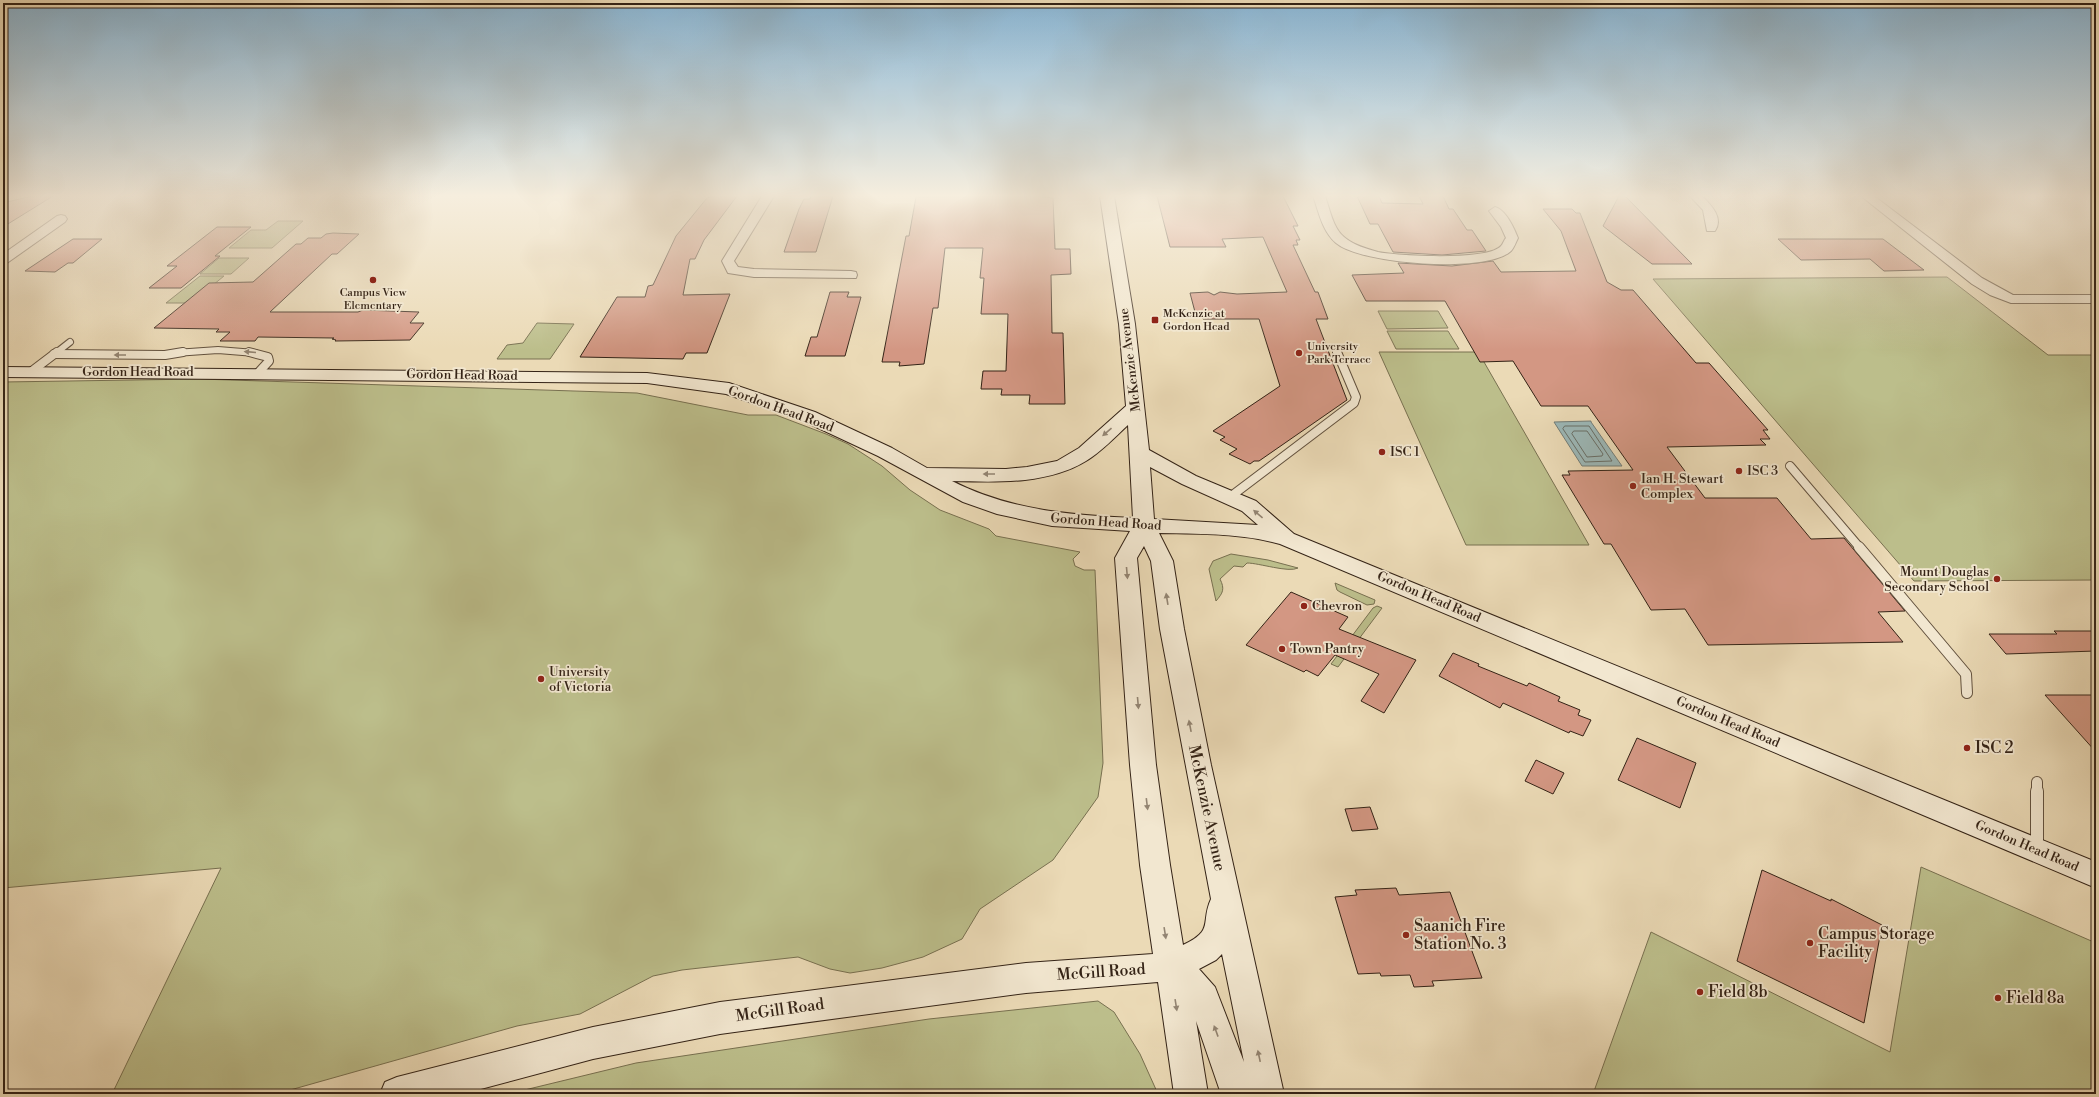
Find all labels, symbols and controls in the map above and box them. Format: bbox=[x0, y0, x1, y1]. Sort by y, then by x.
marker: Campus View Elementary bbox=[368, 275, 378, 285]
place label: Campus View Elementary bbox=[340, 286, 407, 313]
street label: McKenzie Avenue bbox=[1116, 307, 1144, 413]
place label: McKenzie at Gordon Head bbox=[1163, 307, 1230, 334]
marker: McKenzie at Gordon Head bbox=[1150, 315, 1160, 325]
place label: University Park Terrace bbox=[1307, 340, 1371, 367]
marker: University Park Terrace bbox=[1294, 348, 1304, 358]
one-way arrow bbox=[244, 349, 256, 356]
one-way arrow bbox=[113, 352, 126, 358]
street label: Gordon Head Road bbox=[82, 364, 194, 380]
street label: Gordon Head Road bbox=[406, 366, 518, 384]
street label: Gordon Head Road bbox=[726, 382, 837, 436]
one-way arrow bbox=[1102, 428, 1112, 437]
place label: ISC 1 bbox=[1390, 444, 1420, 460]
marker: ISC 1 bbox=[1377, 447, 1387, 457]
place label: ISC 3 bbox=[1747, 463, 1778, 479]
marker: ISC 3 bbox=[1734, 466, 1744, 476]
one-way arrow bbox=[982, 471, 995, 477]
place label: Ian H. Stewart Complex bbox=[1641, 471, 1724, 502]
marker: Ian H. Stewart Complex bbox=[1628, 481, 1638, 491]
one-way arrow bbox=[1252, 509, 1263, 518]
street label: Gordon Head Road bbox=[1050, 510, 1163, 534]
place label: Mount Douglas Secondary School bbox=[1884, 564, 1989, 595]
one-way arrow bbox=[1124, 567, 1131, 579]
street label: Gordon Head Road bbox=[1375, 568, 1484, 626]
marker: Mount Douglas Secondary School bbox=[1992, 574, 2002, 584]
one-way arrow bbox=[1164, 592, 1170, 605]
place label: Chevron bbox=[1312, 598, 1362, 614]
marker: Chevron bbox=[1299, 601, 1309, 611]
place label: Town Pantry bbox=[1290, 641, 1365, 657]
marker: Town Pantry bbox=[1277, 644, 1287, 654]
place label: University of Victoria bbox=[549, 664, 612, 695]
marker: University of Victoria bbox=[536, 674, 546, 684]
street label: Gordon Head Road bbox=[1674, 693, 1783, 751]
one-way arrow bbox=[1134, 697, 1141, 709]
one-way arrow bbox=[1187, 720, 1193, 733]
place label: ISC 2 bbox=[1975, 738, 2014, 758]
street label: McKenzie Avenue bbox=[1184, 743, 1230, 873]
marker: ISC 2 bbox=[1962, 743, 1972, 753]
one-way arrow bbox=[1144, 798, 1150, 810]
street label: Gordon Head Road bbox=[1973, 817, 2082, 875]
place label: Saanich Fire Station No. 3 bbox=[1414, 916, 1507, 954]
place label: Campus Storage Facility bbox=[1818, 924, 1934, 962]
one-way arrow bbox=[1162, 926, 1168, 939]
marker: Saanich Fire Station No. 3 bbox=[1401, 930, 1411, 940]
marker: Campus Storage Facility bbox=[1805, 938, 1815, 948]
street label: McGill Road bbox=[1056, 959, 1146, 985]
place label: Field 8b bbox=[1708, 982, 1768, 1002]
marker: Field 8b bbox=[1695, 987, 1705, 997]
place label: Field 8a bbox=[2006, 988, 2066, 1008]
marker: Field 8a bbox=[1993, 993, 2003, 1003]
street label: McGill Road bbox=[734, 994, 826, 1026]
one-way arrow bbox=[1173, 999, 1179, 1011]
one-way arrow bbox=[1212, 1025, 1218, 1037]
one-way arrow bbox=[1256, 1050, 1262, 1062]

